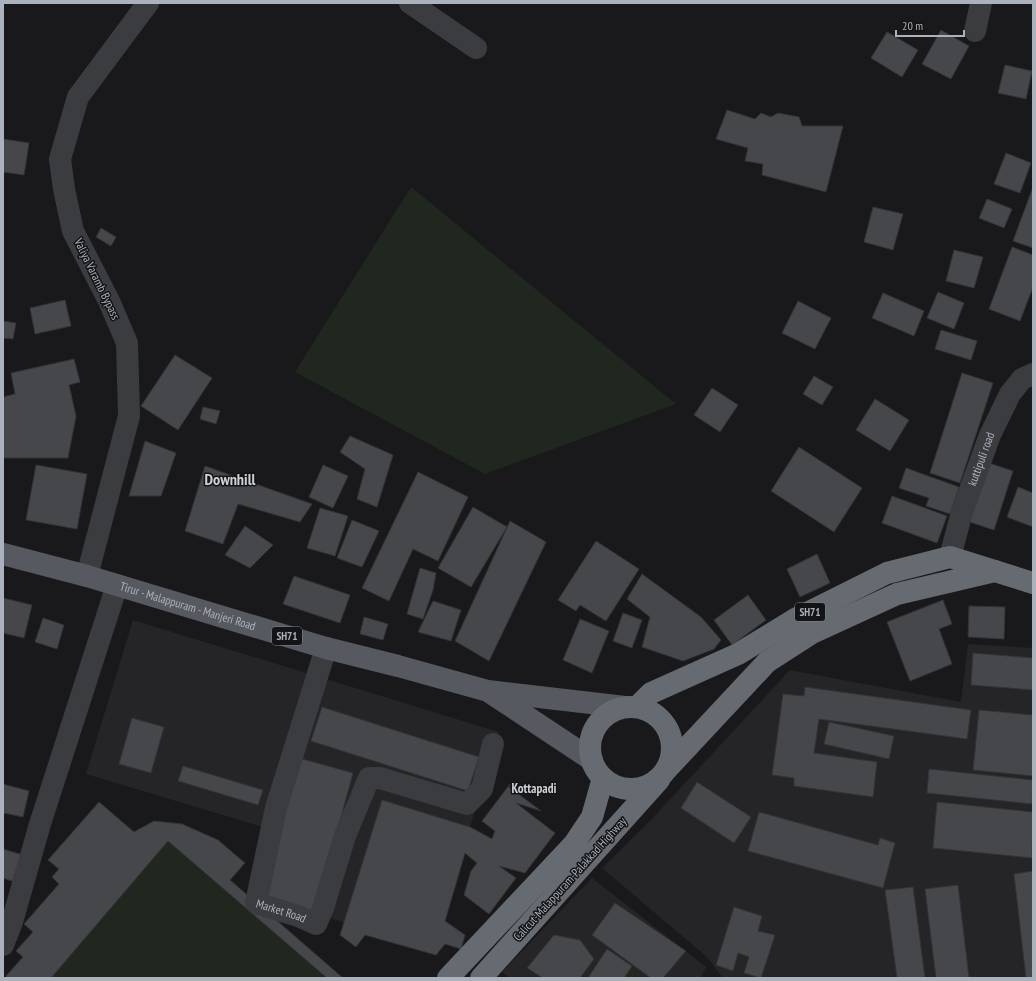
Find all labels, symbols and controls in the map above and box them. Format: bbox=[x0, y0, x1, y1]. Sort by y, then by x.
scale bar bbox=[896, 12, 964, 38]
text: 20 m bbox=[902, 18, 923, 33]
street label: Valiya Varamb Bypass bbox=[71, 235, 124, 322]
street label: kuttipuli road bbox=[964, 430, 997, 488]
district label: Downhill bbox=[205, 469, 256, 489]
street label: Tirur - Malappuram - Manjeri Road bbox=[118, 578, 258, 633]
road number: SH71 bbox=[795, 603, 825, 621]
road number: SH71 bbox=[272, 627, 302, 645]
district label: Kottapadi bbox=[512, 780, 556, 797]
street label: Calicut-Malappuram-Palakkad Highway bbox=[510, 813, 630, 944]
street label: Market Road bbox=[254, 895, 309, 926]

